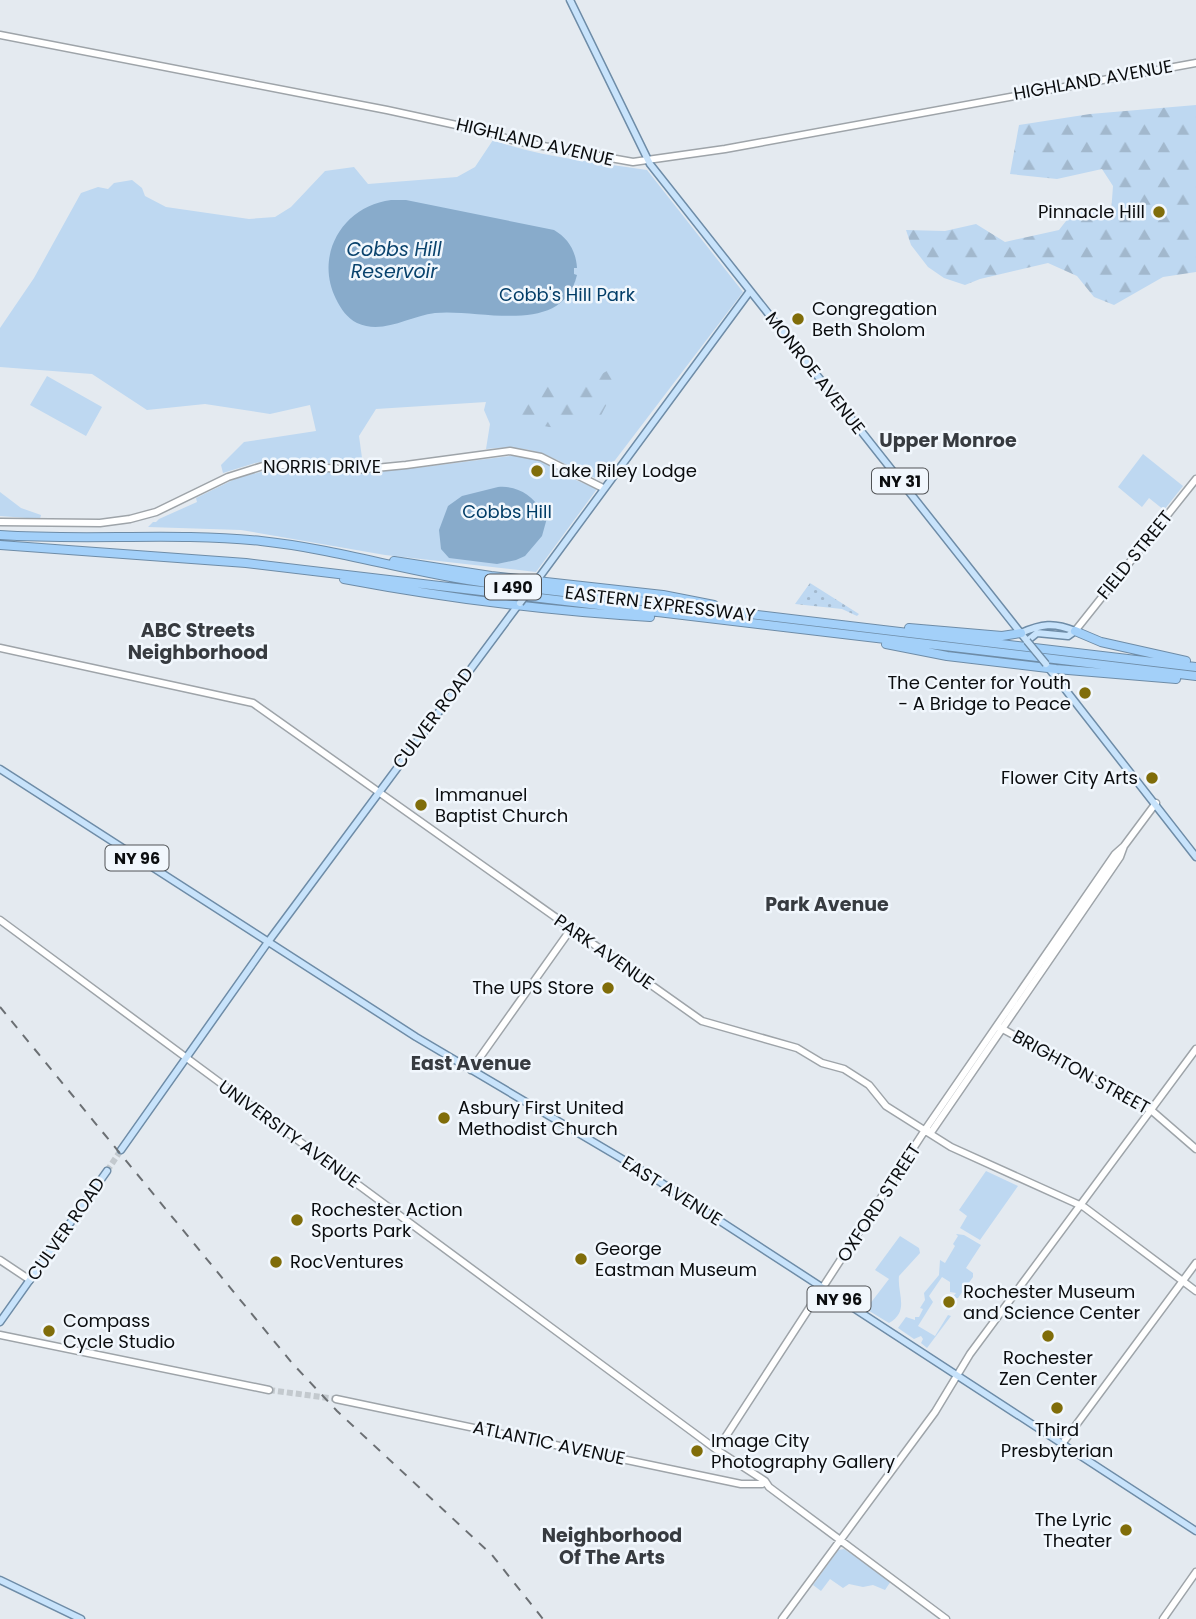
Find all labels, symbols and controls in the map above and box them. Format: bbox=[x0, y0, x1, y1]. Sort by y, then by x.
street label: HIGHLAND AVENUE bbox=[1011, 53, 1174, 106]
street label: HIGHLAND AVENUE bbox=[454, 111, 616, 172]
place label: Pinnacle Hill bbox=[1038, 199, 1145, 224]
marker: Pinnacle Hill bbox=[1151, 204, 1167, 220]
water label: Cobbs Hill Reservoir bbox=[346, 236, 442, 285]
park label: Cobb's Hill Park bbox=[499, 282, 636, 307]
place label: Congregation Beth Sholom bbox=[812, 296, 937, 342]
street label: MONROE AVENUE bbox=[760, 306, 871, 439]
marker: Congregation Beth Sholom bbox=[790, 311, 806, 327]
district label: Upper Monroe bbox=[879, 427, 1017, 454]
street label: NORRIS DRIVE bbox=[263, 454, 381, 479]
place label: Lake Riley Lodge bbox=[551, 458, 697, 483]
marker: Lake Riley Lodge bbox=[529, 463, 545, 479]
road number: NY 31 bbox=[872, 468, 928, 494]
park label: Cobbs Hill bbox=[462, 499, 552, 524]
street label: FIELD STREET bbox=[1091, 505, 1178, 604]
road number: I 490 bbox=[485, 574, 541, 600]
street label: EASTERN EXPRESSWAY bbox=[563, 579, 757, 628]
district label: ABC Streets Neighborhood bbox=[128, 617, 268, 666]
street label: CULVER ROAD bbox=[386, 662, 479, 774]
place label: The Center for Youth - A Bridge to Peace bbox=[887, 670, 1071, 716]
marker: The Center for Youth - A Bridge to Peace bbox=[1077, 685, 1093, 701]
place label: Flower City Arts bbox=[1001, 765, 1138, 790]
marker: Flower City Arts bbox=[1144, 770, 1160, 786]
place label: Immanuel Baptist Church bbox=[435, 782, 568, 828]
marker: Immanuel Baptist Church bbox=[413, 797, 429, 813]
road number: NY 96 bbox=[106, 846, 168, 870]
district label: Park Avenue bbox=[765, 891, 889, 918]
street label: PARK AVENUE bbox=[549, 908, 659, 995]
place label: The UPS Store bbox=[472, 975, 594, 1000]
marker: The UPS Store bbox=[600, 980, 616, 996]
street label: BRIGHTON STREET bbox=[1008, 1023, 1155, 1120]
district label: East Avenue bbox=[411, 1050, 532, 1077]
street label: UNIVERSITY AVENUE bbox=[214, 1074, 365, 1193]
place label: Asbury First United Methodist Church bbox=[458, 1095, 624, 1141]
marker: Asbury First United Methodist Church bbox=[436, 1110, 452, 1126]
street label: OXFORD STREET bbox=[831, 1138, 926, 1267]
street label: EAST AVENUE bbox=[617, 1150, 727, 1231]
street label: CULVER ROAD bbox=[21, 1172, 111, 1285]
place label: Rochester Action Sports Park bbox=[311, 1197, 463, 1243]
marker: Rochester Action Sports Park bbox=[289, 1212, 305, 1228]
place label: George Eastman Museum bbox=[595, 1236, 757, 1282]
place label: RocVentures bbox=[290, 1249, 404, 1274]
marker: George Eastman Museum bbox=[573, 1251, 589, 1267]
marker: RocVentures bbox=[268, 1254, 284, 1270]
place label: Rochester Museum and Science Center bbox=[963, 1279, 1140, 1325]
road number: NY 96 bbox=[808, 1287, 870, 1312]
marker: Rochester Museum and Science Center bbox=[941, 1294, 957, 1310]
place label: Compass Cycle Studio bbox=[63, 1308, 175, 1354]
marker: Compass Cycle Studio bbox=[41, 1323, 57, 1339]
marker: Rochester Zen Center bbox=[1040, 1328, 1056, 1344]
place label: Rochester Zen Center bbox=[999, 1345, 1097, 1391]
marker: Third Presbyterian bbox=[1049, 1400, 1065, 1416]
street label: ATLANTIC AVENUE bbox=[471, 1414, 627, 1471]
place label: Third Presbyterian bbox=[1001, 1417, 1113, 1463]
place label: Image City Photography Gallery bbox=[711, 1428, 895, 1474]
marker: Image City Photography Gallery bbox=[689, 1443, 705, 1459]
place label: The Lyric Theater bbox=[1035, 1507, 1112, 1553]
district label: Neighborhood Of The Arts bbox=[542, 1522, 682, 1571]
marker: The Lyric Theater bbox=[1118, 1522, 1134, 1538]

